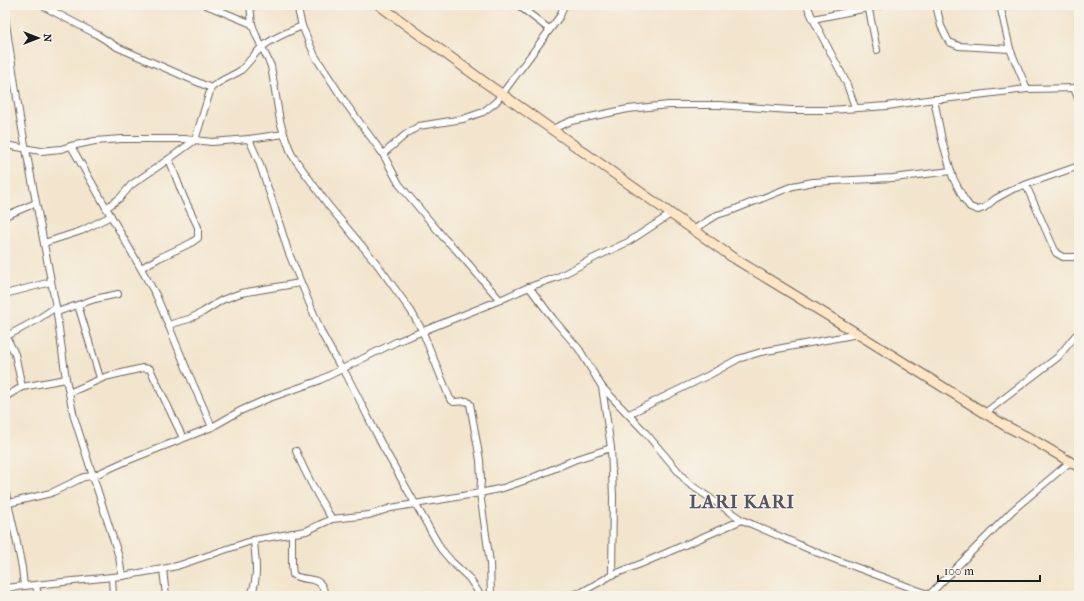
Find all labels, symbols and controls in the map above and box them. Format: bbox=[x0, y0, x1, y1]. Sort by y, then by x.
north arrow bbox=[18, 18, 58, 58]
text: N bbox=[41, 34, 54, 43]
district label: LARI KARI bbox=[689, 491, 795, 513]
scale bar bbox=[938, 557, 1040, 583]
text: 100 m bbox=[944, 564, 974, 578]

